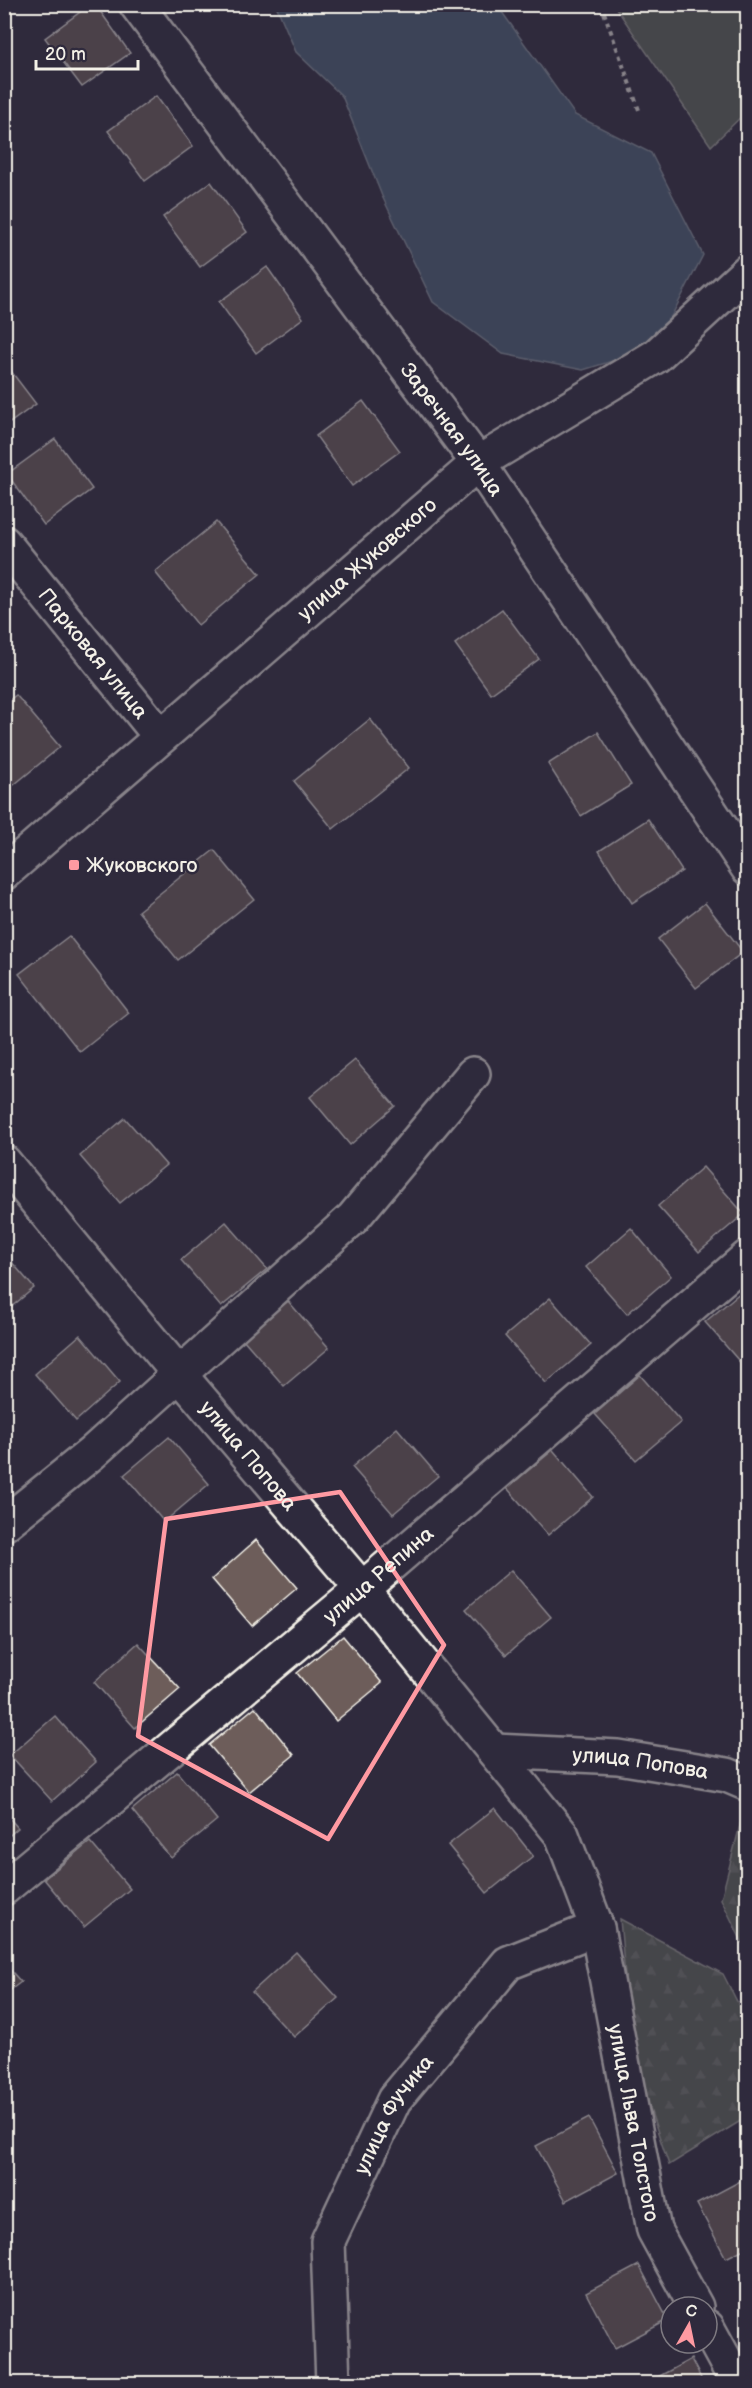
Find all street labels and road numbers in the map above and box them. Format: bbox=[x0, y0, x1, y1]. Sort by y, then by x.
street label: Заречная улица bbox=[395, 358, 509, 502]
street label: улица Жуковского bbox=[293, 492, 442, 626]
street label: Парковая улица bbox=[33, 583, 153, 725]
street label: улица Попова bbox=[194, 1396, 302, 1517]
street label: улица Репина bbox=[318, 1521, 439, 1629]
street label: улица Попова bbox=[572, 1743, 711, 1785]
street label: улица Льва Толстого bbox=[602, 2022, 664, 2224]
street label: улица Фучика bbox=[349, 2050, 440, 2178]

